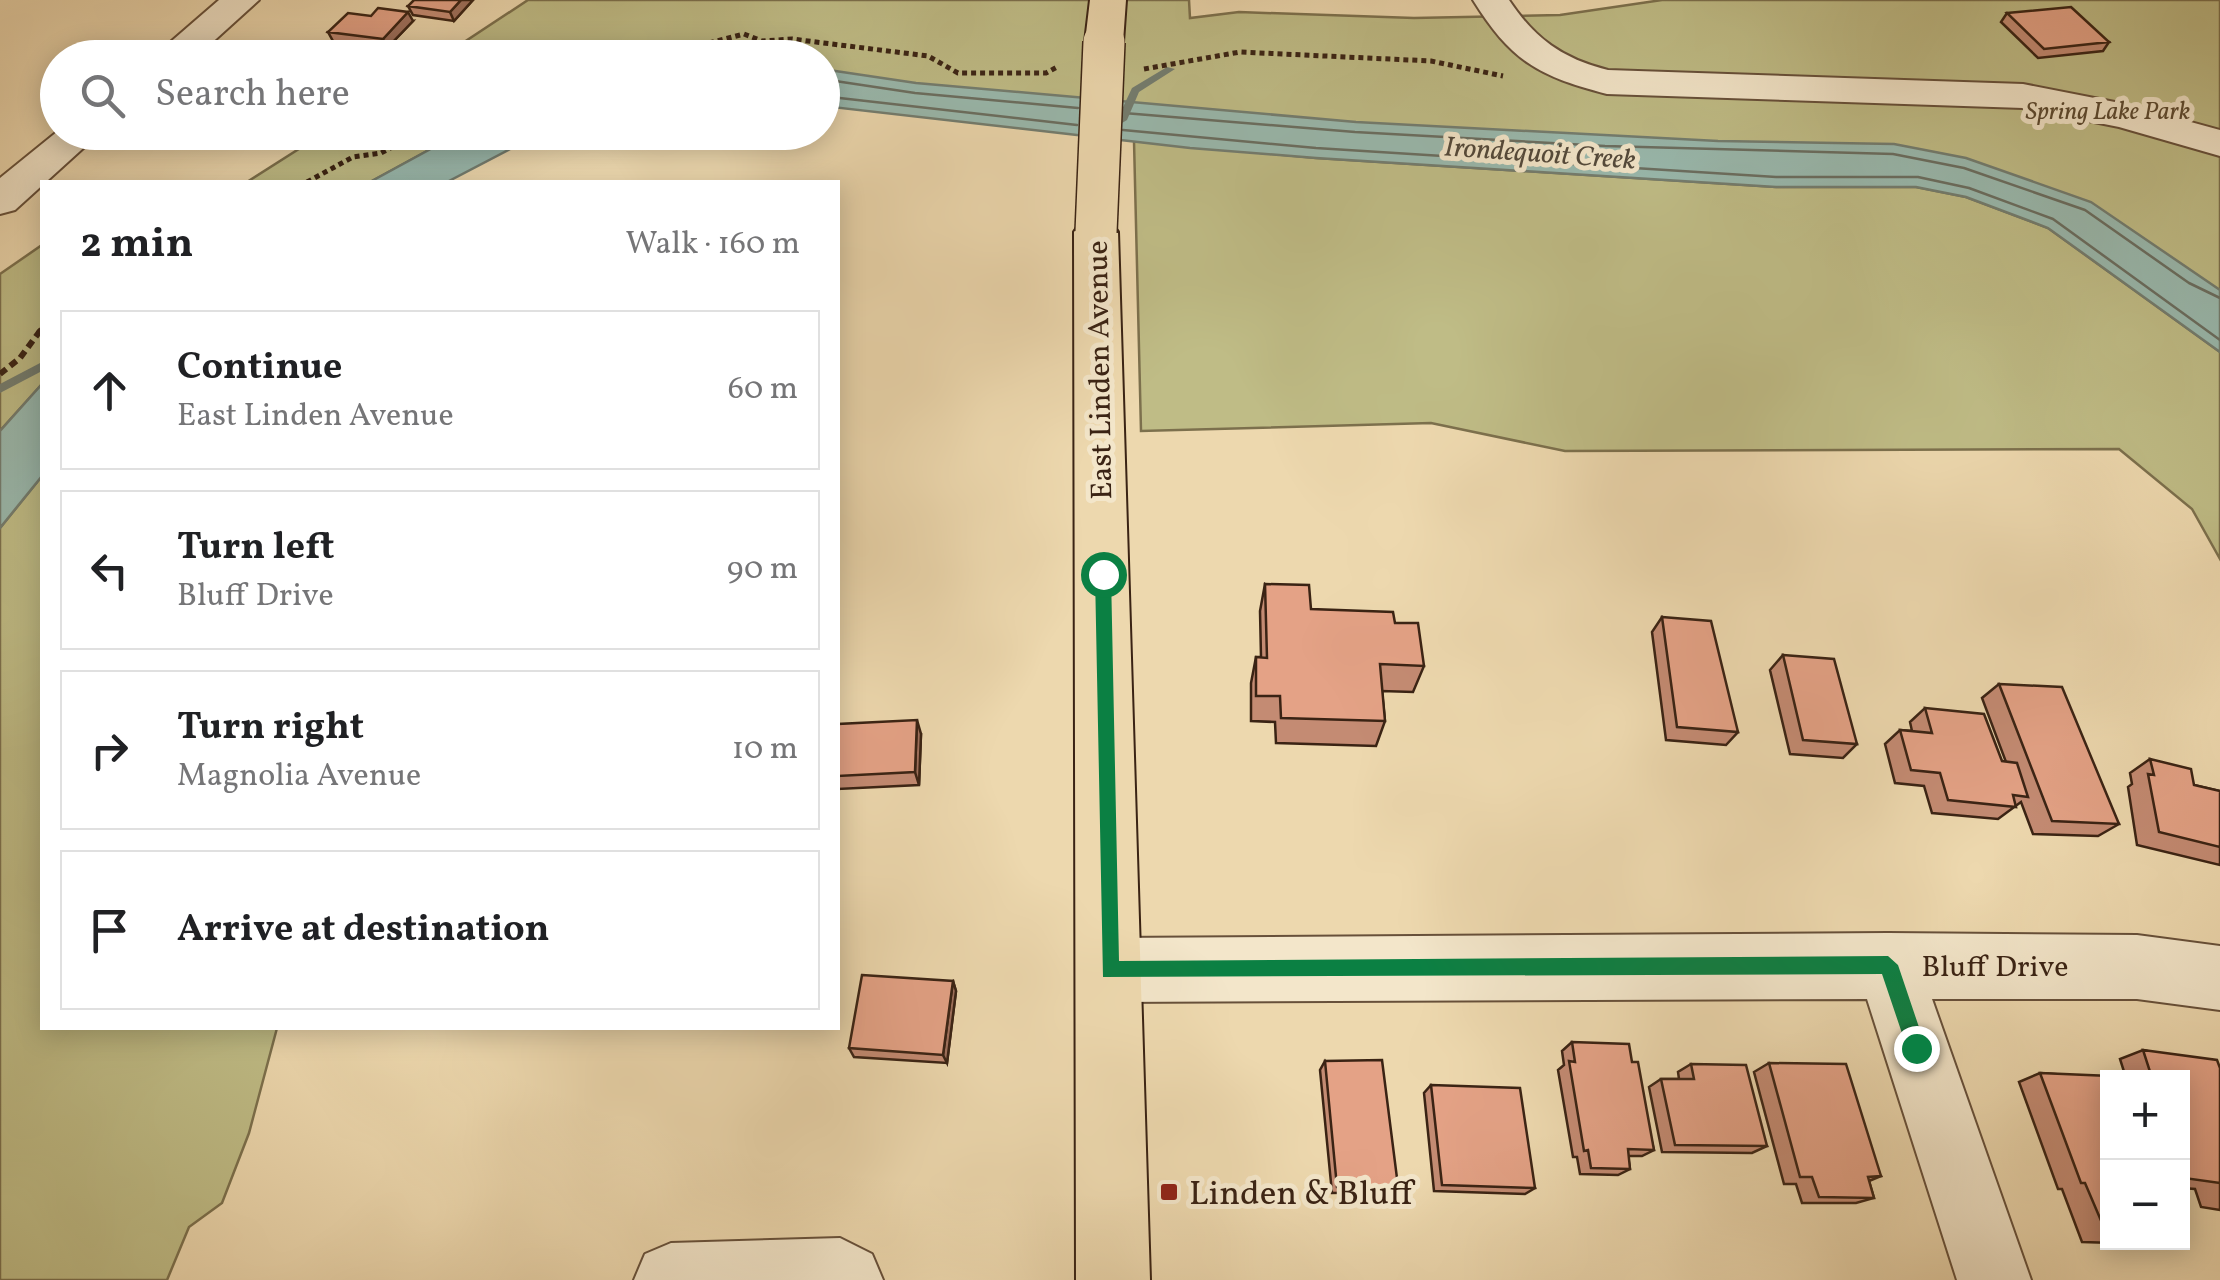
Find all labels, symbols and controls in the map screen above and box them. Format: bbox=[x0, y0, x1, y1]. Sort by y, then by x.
search box bbox=[40, 40, 840, 150]
icon: search bbox=[75, 68, 130, 123]
text: Search here bbox=[155, 69, 350, 122]
park label: Spring Lake Park bbox=[2026, 95, 2190, 130]
water label: Irondequoit Creek bbox=[1443, 128, 1637, 181]
text: 2 min bbox=[80, 216, 193, 275]
text: Walk · 160 m bbox=[626, 223, 800, 267]
street label: East Linden Avenue bbox=[1078, 240, 1124, 500]
text: Continue bbox=[177, 342, 342, 395]
icon: ahead bbox=[82, 363, 137, 418]
text: 60 m bbox=[728, 368, 798, 412]
text: East Linden Avenue bbox=[177, 395, 454, 439]
text: Turn left bbox=[177, 522, 334, 575]
icon: left bbox=[82, 543, 137, 598]
text: 90 m bbox=[727, 548, 798, 592]
route start bbox=[1081, 552, 1127, 598]
text: Bluff Drive bbox=[177, 575, 334, 619]
text: Turn right bbox=[177, 702, 364, 755]
icon: right bbox=[82, 723, 137, 778]
text: 10 m bbox=[732, 728, 798, 772]
text: Magnolia Avenue bbox=[177, 755, 421, 799]
icon: arrive bbox=[82, 903, 137, 958]
text: Arrive at destination bbox=[177, 904, 550, 957]
street label: Bluff Drive bbox=[1922, 947, 2068, 989]
route end bbox=[1894, 1026, 1940, 1072]
map controls bbox=[2100, 1070, 2190, 1250]
button: + bbox=[2100, 1070, 2190, 1160]
button: − bbox=[2100, 1160, 2190, 1250]
place label: Linden & Bluff bbox=[1189, 1171, 1415, 1219]
marker: Linden & Bluff bbox=[1158, 1181, 1180, 1203]

